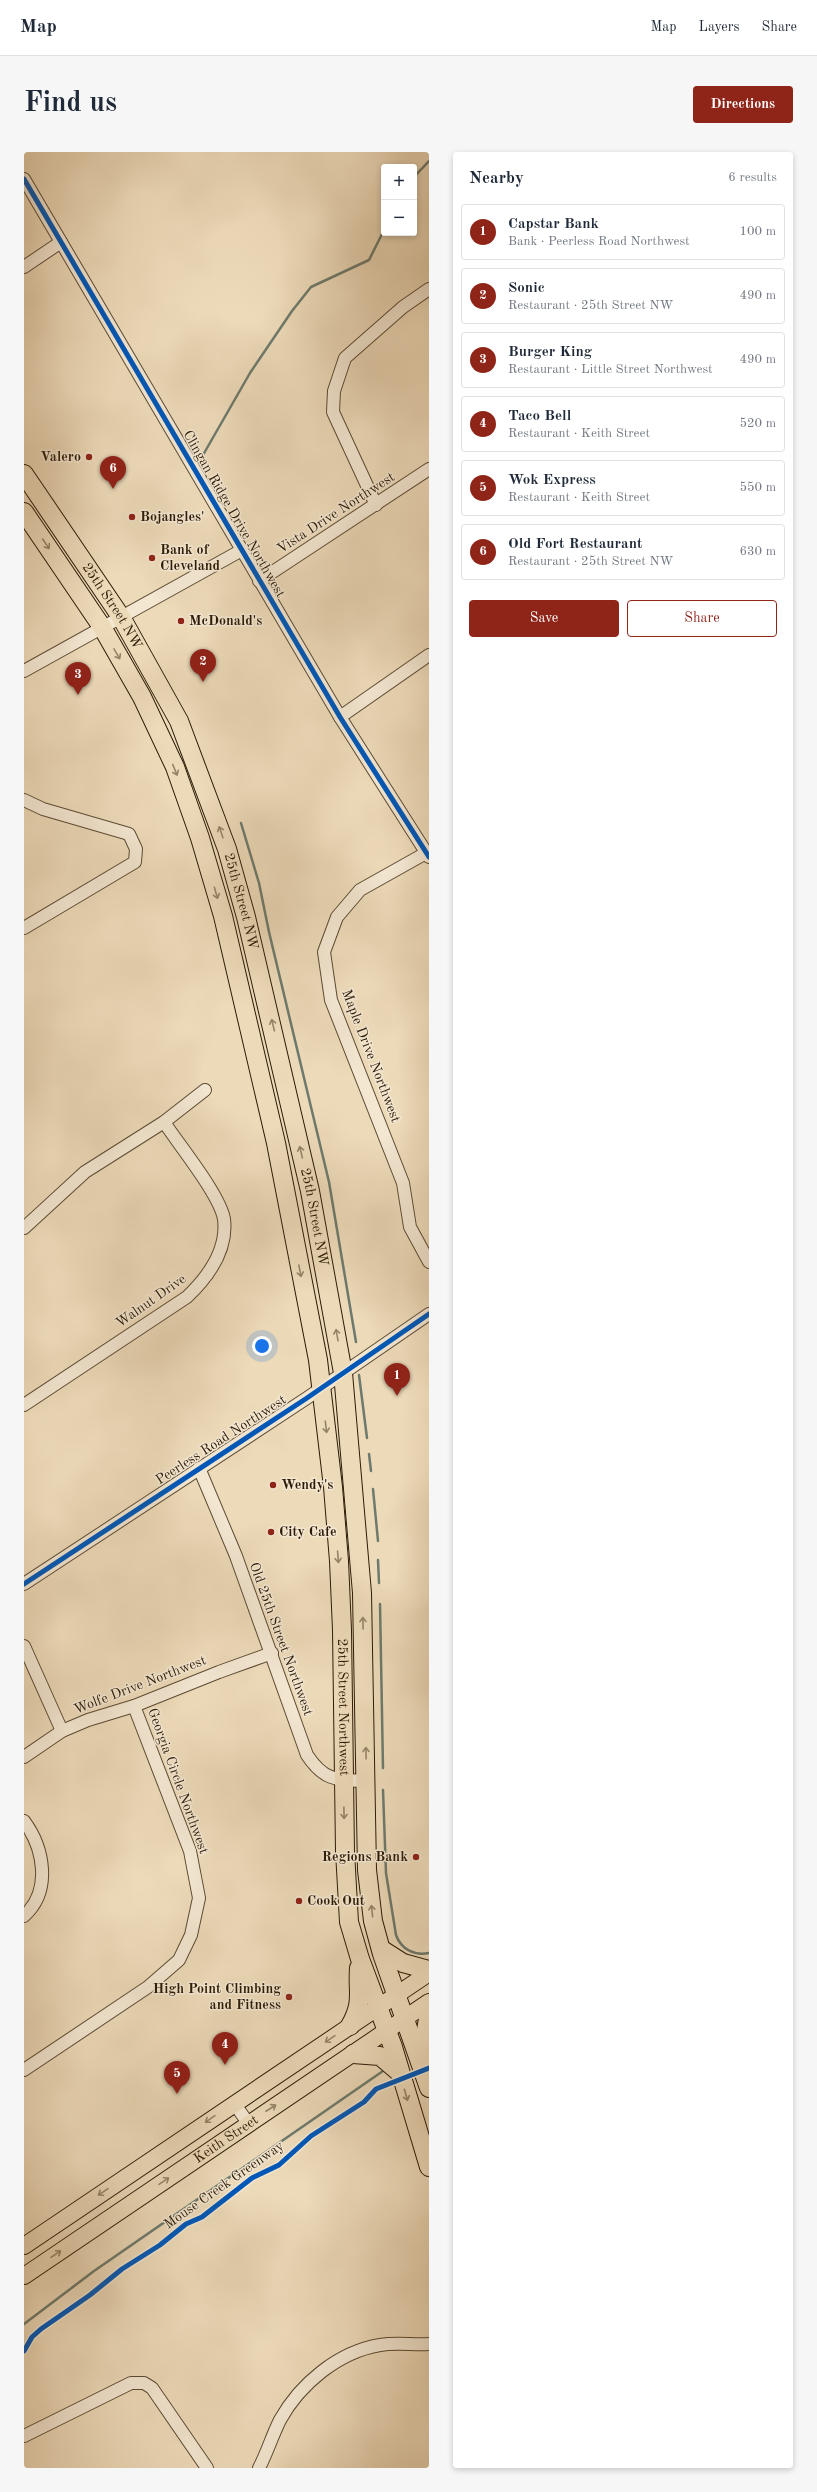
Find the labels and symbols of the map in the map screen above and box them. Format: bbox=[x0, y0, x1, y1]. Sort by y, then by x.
street label: Clingan Ridge Drive Northwest bbox=[180, 428, 288, 600]
place label: Valero bbox=[40, 450, 81, 464]
marker: Valero bbox=[84, 452, 94, 462]
pin: 6 bbox=[100, 456, 126, 489]
street label: Vista Drive Northwest bbox=[275, 470, 397, 556]
place label: Bojangles' bbox=[140, 510, 204, 524]
marker: Bojangles' bbox=[127, 512, 137, 522]
one-way arrow bbox=[42, 539, 50, 550]
place label: Bank of Cleveland bbox=[160, 543, 221, 573]
marker: Bank of Cleveland bbox=[147, 553, 157, 563]
street label: 25th Street NW bbox=[80, 560, 145, 652]
place label: McDonald's bbox=[189, 614, 262, 628]
marker: McDonald's bbox=[176, 616, 186, 626]
one-way arrow bbox=[113, 648, 121, 660]
pin: 2 bbox=[190, 649, 216, 682]
pin: 3 bbox=[65, 662, 91, 695]
one-way arrow bbox=[172, 763, 180, 775]
one-way arrow bbox=[217, 827, 225, 839]
street label: 25th Street NW bbox=[222, 852, 260, 951]
one-way arrow bbox=[213, 886, 220, 899]
street label: Maple Drive Northwest bbox=[339, 988, 403, 1124]
one-way arrow bbox=[268, 1019, 276, 1032]
one-way arrow bbox=[297, 1146, 305, 1159]
street label: 25th Street NW bbox=[298, 1167, 330, 1267]
one-way arrow bbox=[297, 1264, 305, 1277]
street label: Walnut Drive bbox=[113, 1272, 189, 1330]
one-way arrow bbox=[332, 1329, 340, 1342]
your location bbox=[252, 1336, 272, 1356]
pin: 1 bbox=[384, 1363, 410, 1396]
street label: Peerless Road Northwest bbox=[153, 1393, 289, 1487]
one-way arrow bbox=[322, 1420, 330, 1433]
place label: Wendy's bbox=[281, 1478, 333, 1492]
marker: Wendy's bbox=[268, 1480, 278, 1490]
place label: City Cafe bbox=[279, 1525, 337, 1539]
marker: City Cafe bbox=[266, 1527, 276, 1537]
one-way arrow bbox=[335, 1550, 342, 1563]
street label: Old 25th Street Northwest bbox=[247, 1560, 315, 1718]
one-way arrow bbox=[359, 1617, 367, 1630]
street label: 25th Street Northwest bbox=[335, 1638, 351, 1776]
street label: Wolfe Drive Northwest bbox=[72, 1653, 208, 1717]
street label: Georgia Circle Northwest bbox=[145, 1706, 211, 1856]
one-way arrow bbox=[362, 1747, 370, 1760]
one-way arrow bbox=[340, 1806, 348, 1819]
place label: Regions Bank bbox=[322, 1850, 408, 1864]
marker: Regions Bank bbox=[411, 1852, 421, 1862]
place label: Cook Out bbox=[307, 1894, 365, 1908]
marker: Cook Out bbox=[294, 1896, 304, 1906]
one-way arrow bbox=[368, 1905, 376, 1918]
place label: High Point Climbing and Fitness bbox=[153, 1982, 281, 2012]
marker: High Point Climbing and Fitness bbox=[284, 1992, 294, 2002]
pin: 4 bbox=[212, 2032, 238, 2065]
one-way arrow bbox=[325, 2035, 336, 2043]
pin: 5 bbox=[164, 2061, 190, 2094]
one-way arrow bbox=[403, 2088, 410, 2101]
one-way arrow bbox=[265, 2104, 276, 2112]
street label: Keith Street bbox=[191, 2113, 261, 2166]
one-way arrow bbox=[205, 2115, 216, 2123]
street label: Mouse Creek Greenway bbox=[162, 2138, 287, 2232]
one-way arrow bbox=[158, 2177, 169, 2185]
one-way arrow bbox=[98, 2188, 109, 2196]
one-way arrow bbox=[50, 2250, 61, 2258]

